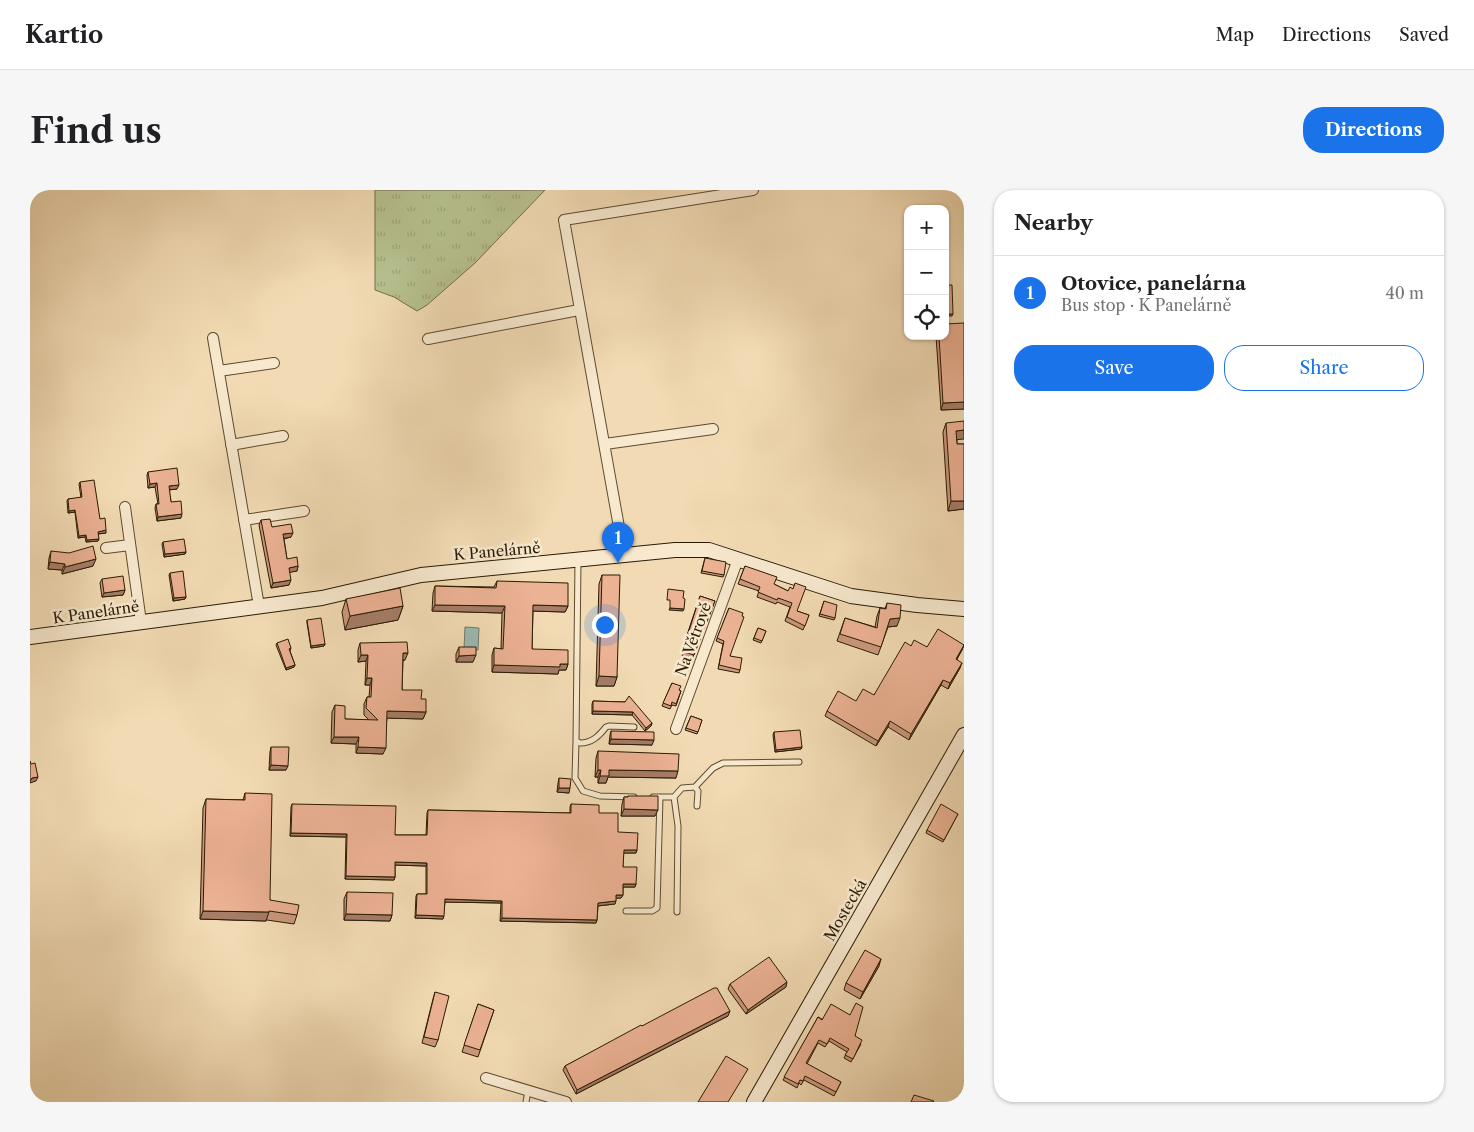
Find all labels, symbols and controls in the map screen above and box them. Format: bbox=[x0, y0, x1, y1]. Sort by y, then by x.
text: Kartio bbox=[25, 20, 103, 49]
text: Map bbox=[1215, 24, 1254, 46]
text: Directions bbox=[1282, 24, 1371, 46]
text: Saved bbox=[1399, 24, 1449, 46]
button: Directions bbox=[1303, 107, 1444, 153]
text: Find us bbox=[30, 109, 162, 152]
map controls bbox=[904, 205, 949, 340]
button: + bbox=[904, 205, 949, 250]
text: Nearby bbox=[1014, 210, 1093, 235]
button: − bbox=[904, 250, 949, 295]
text: Otovice, panelárna bbox=[1061, 272, 1246, 295]
text: 1 bbox=[1026, 283, 1034, 303]
text: 40 m bbox=[1385, 283, 1424, 303]
button: locate bbox=[904, 295, 949, 340]
text: Bus stop · K Panelárně bbox=[1061, 295, 1231, 315]
button: Save bbox=[1014, 345, 1214, 391]
button: Share bbox=[1224, 345, 1424, 391]
pin: 1 bbox=[602, 522, 634, 563]
street label: K Panelárně bbox=[453, 538, 541, 564]
street label: K Panelárně bbox=[52, 597, 140, 627]
street label: Na Větrově bbox=[671, 599, 715, 679]
your location bbox=[592, 612, 618, 638]
street label: Mostecká bbox=[820, 876, 870, 944]

